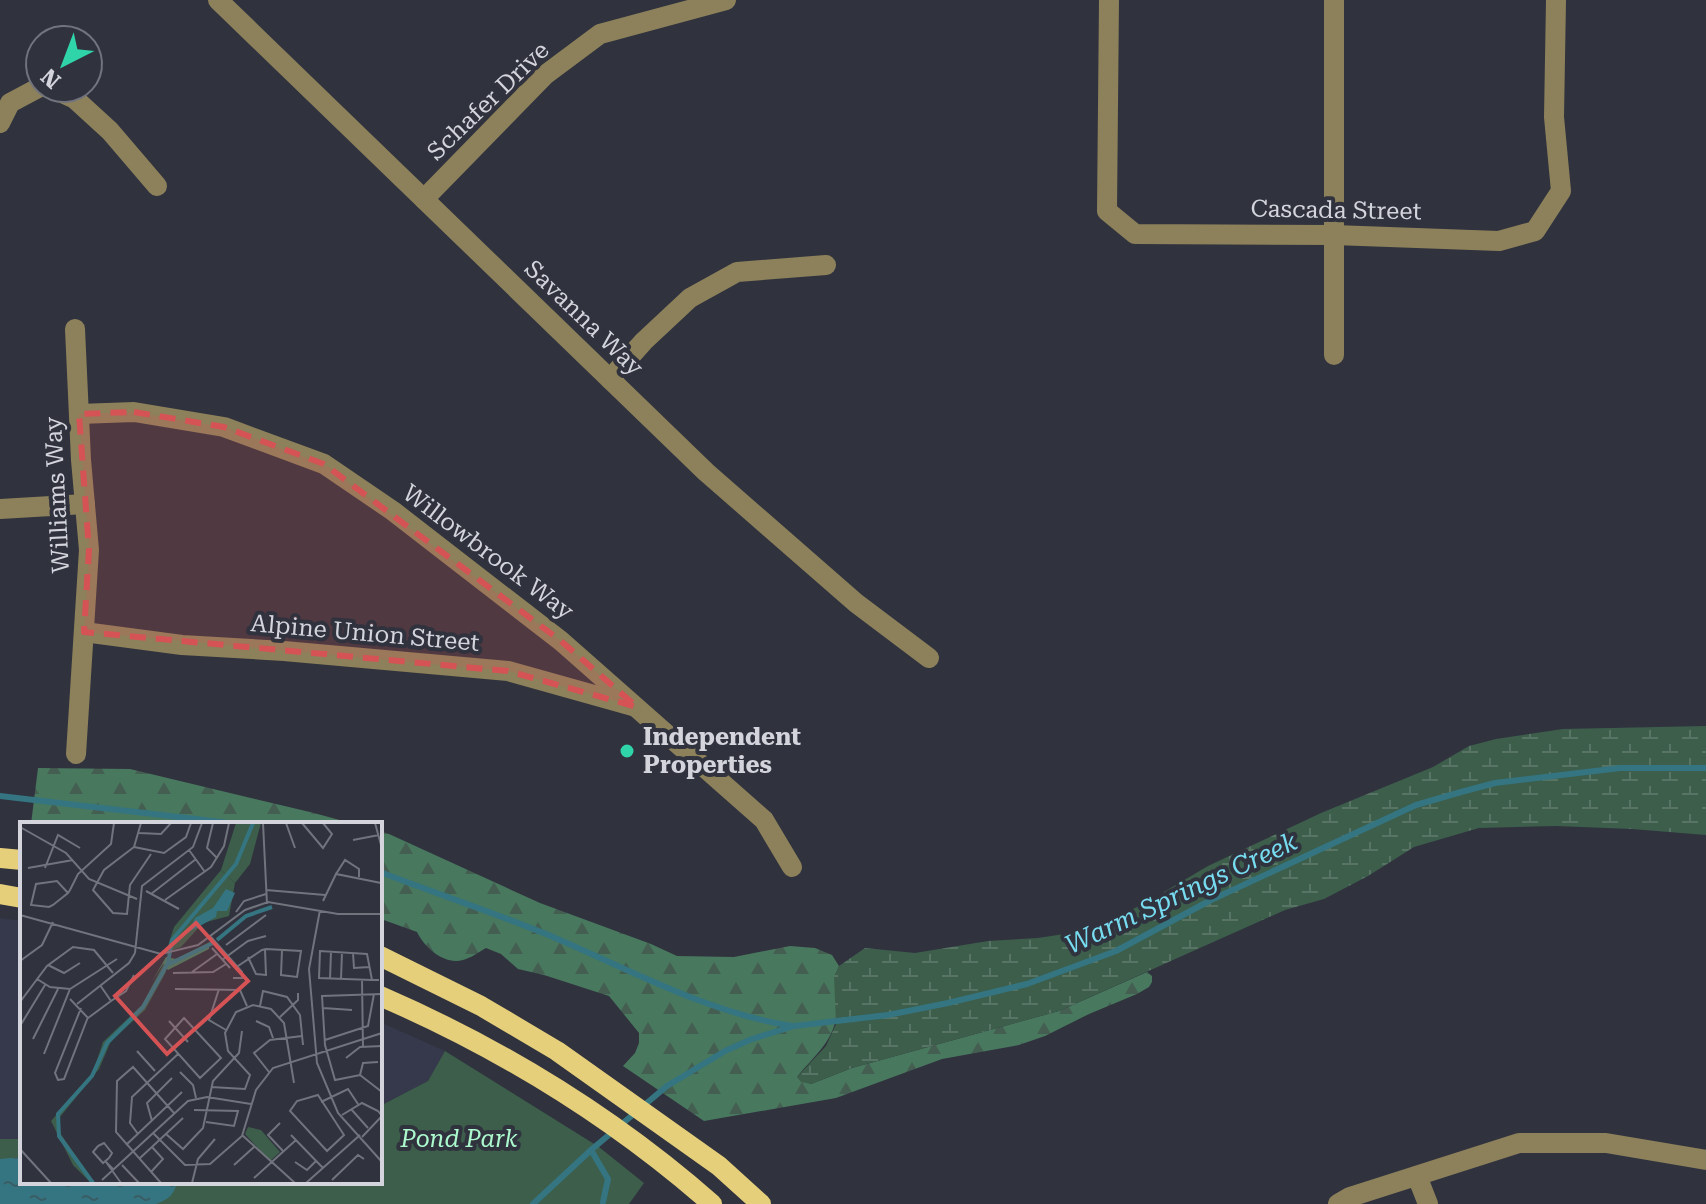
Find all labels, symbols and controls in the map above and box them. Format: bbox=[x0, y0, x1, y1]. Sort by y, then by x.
north arrow bbox=[24, 24, 104, 104]
street label: Schafer Drive bbox=[421, 36, 555, 166]
text: N bbox=[36, 63, 66, 93]
street label: Cascada Street bbox=[1250, 195, 1422, 225]
street label: Savanna Way bbox=[519, 254, 650, 382]
street label: Williams Way bbox=[39, 415, 75, 574]
street label: Willowbrook Way bbox=[397, 479, 580, 626]
street label: Alpine Union Street bbox=[249, 609, 481, 657]
place label: Independent Properties bbox=[643, 723, 801, 779]
marker: Independent Properties bbox=[618, 742, 636, 760]
inset map bbox=[20, 822, 382, 1184]
water label: Warm Springs Creek bbox=[1060, 826, 1302, 960]
park label: Pond Park bbox=[399, 1125, 518, 1153]

